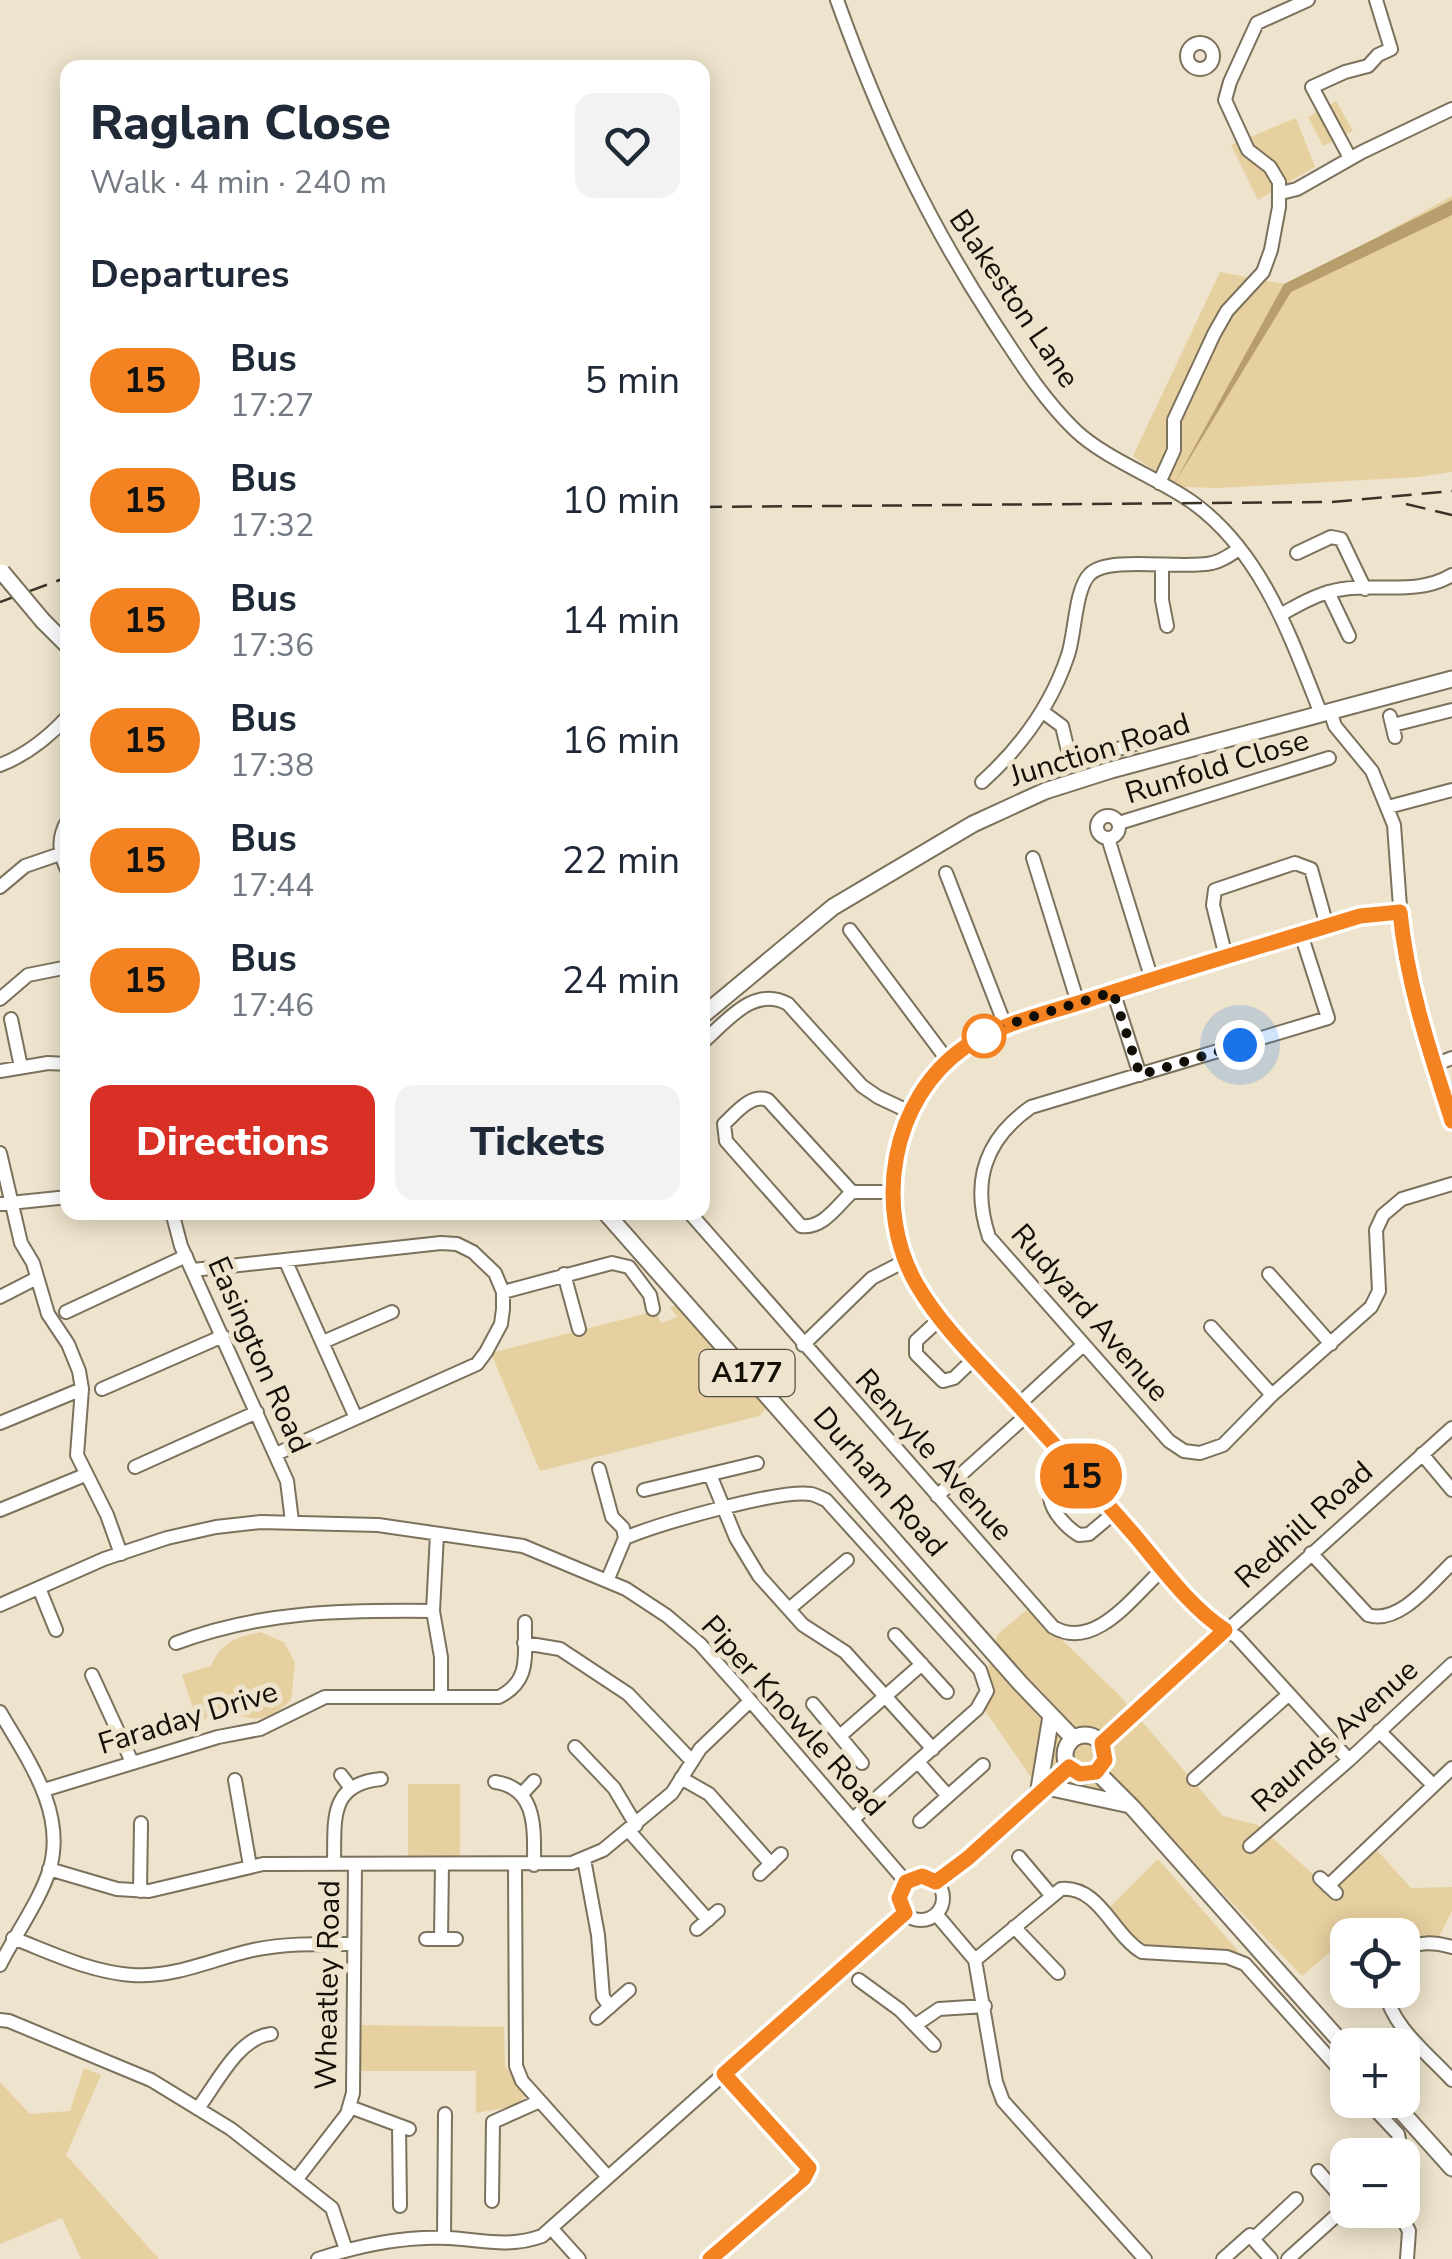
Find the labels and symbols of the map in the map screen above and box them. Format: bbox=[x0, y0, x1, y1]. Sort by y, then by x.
street label: Blakeston Lane bbox=[939, 202, 1089, 396]
street label: Junction Road bbox=[1004, 703, 1195, 797]
street label: Runfold Close bbox=[1120, 720, 1314, 814]
unlabelled marker bbox=[963, 1015, 1005, 1057]
your location bbox=[1215, 1020, 1265, 1070]
street label: Rudyard Avenue bbox=[1001, 1215, 1179, 1411]
street label: Easington Road bbox=[197, 1250, 321, 1460]
road number: A177 bbox=[700, 1350, 794, 1396]
street label: Renvyle Avenue bbox=[846, 1360, 1022, 1550]
street label: Durham Road bbox=[804, 1398, 956, 1566]
line badge: 15 bbox=[1036, 1444, 1126, 1508]
street label: Redhill Road bbox=[1226, 1452, 1382, 1598]
street label: Piper Knowle Road bbox=[692, 1607, 894, 1825]
street label: Raunds Avenue bbox=[1243, 1650, 1427, 1822]
street label: Faraday Drive bbox=[93, 1671, 283, 1765]
street label: Wheatley Road bbox=[306, 1880, 350, 2090]

